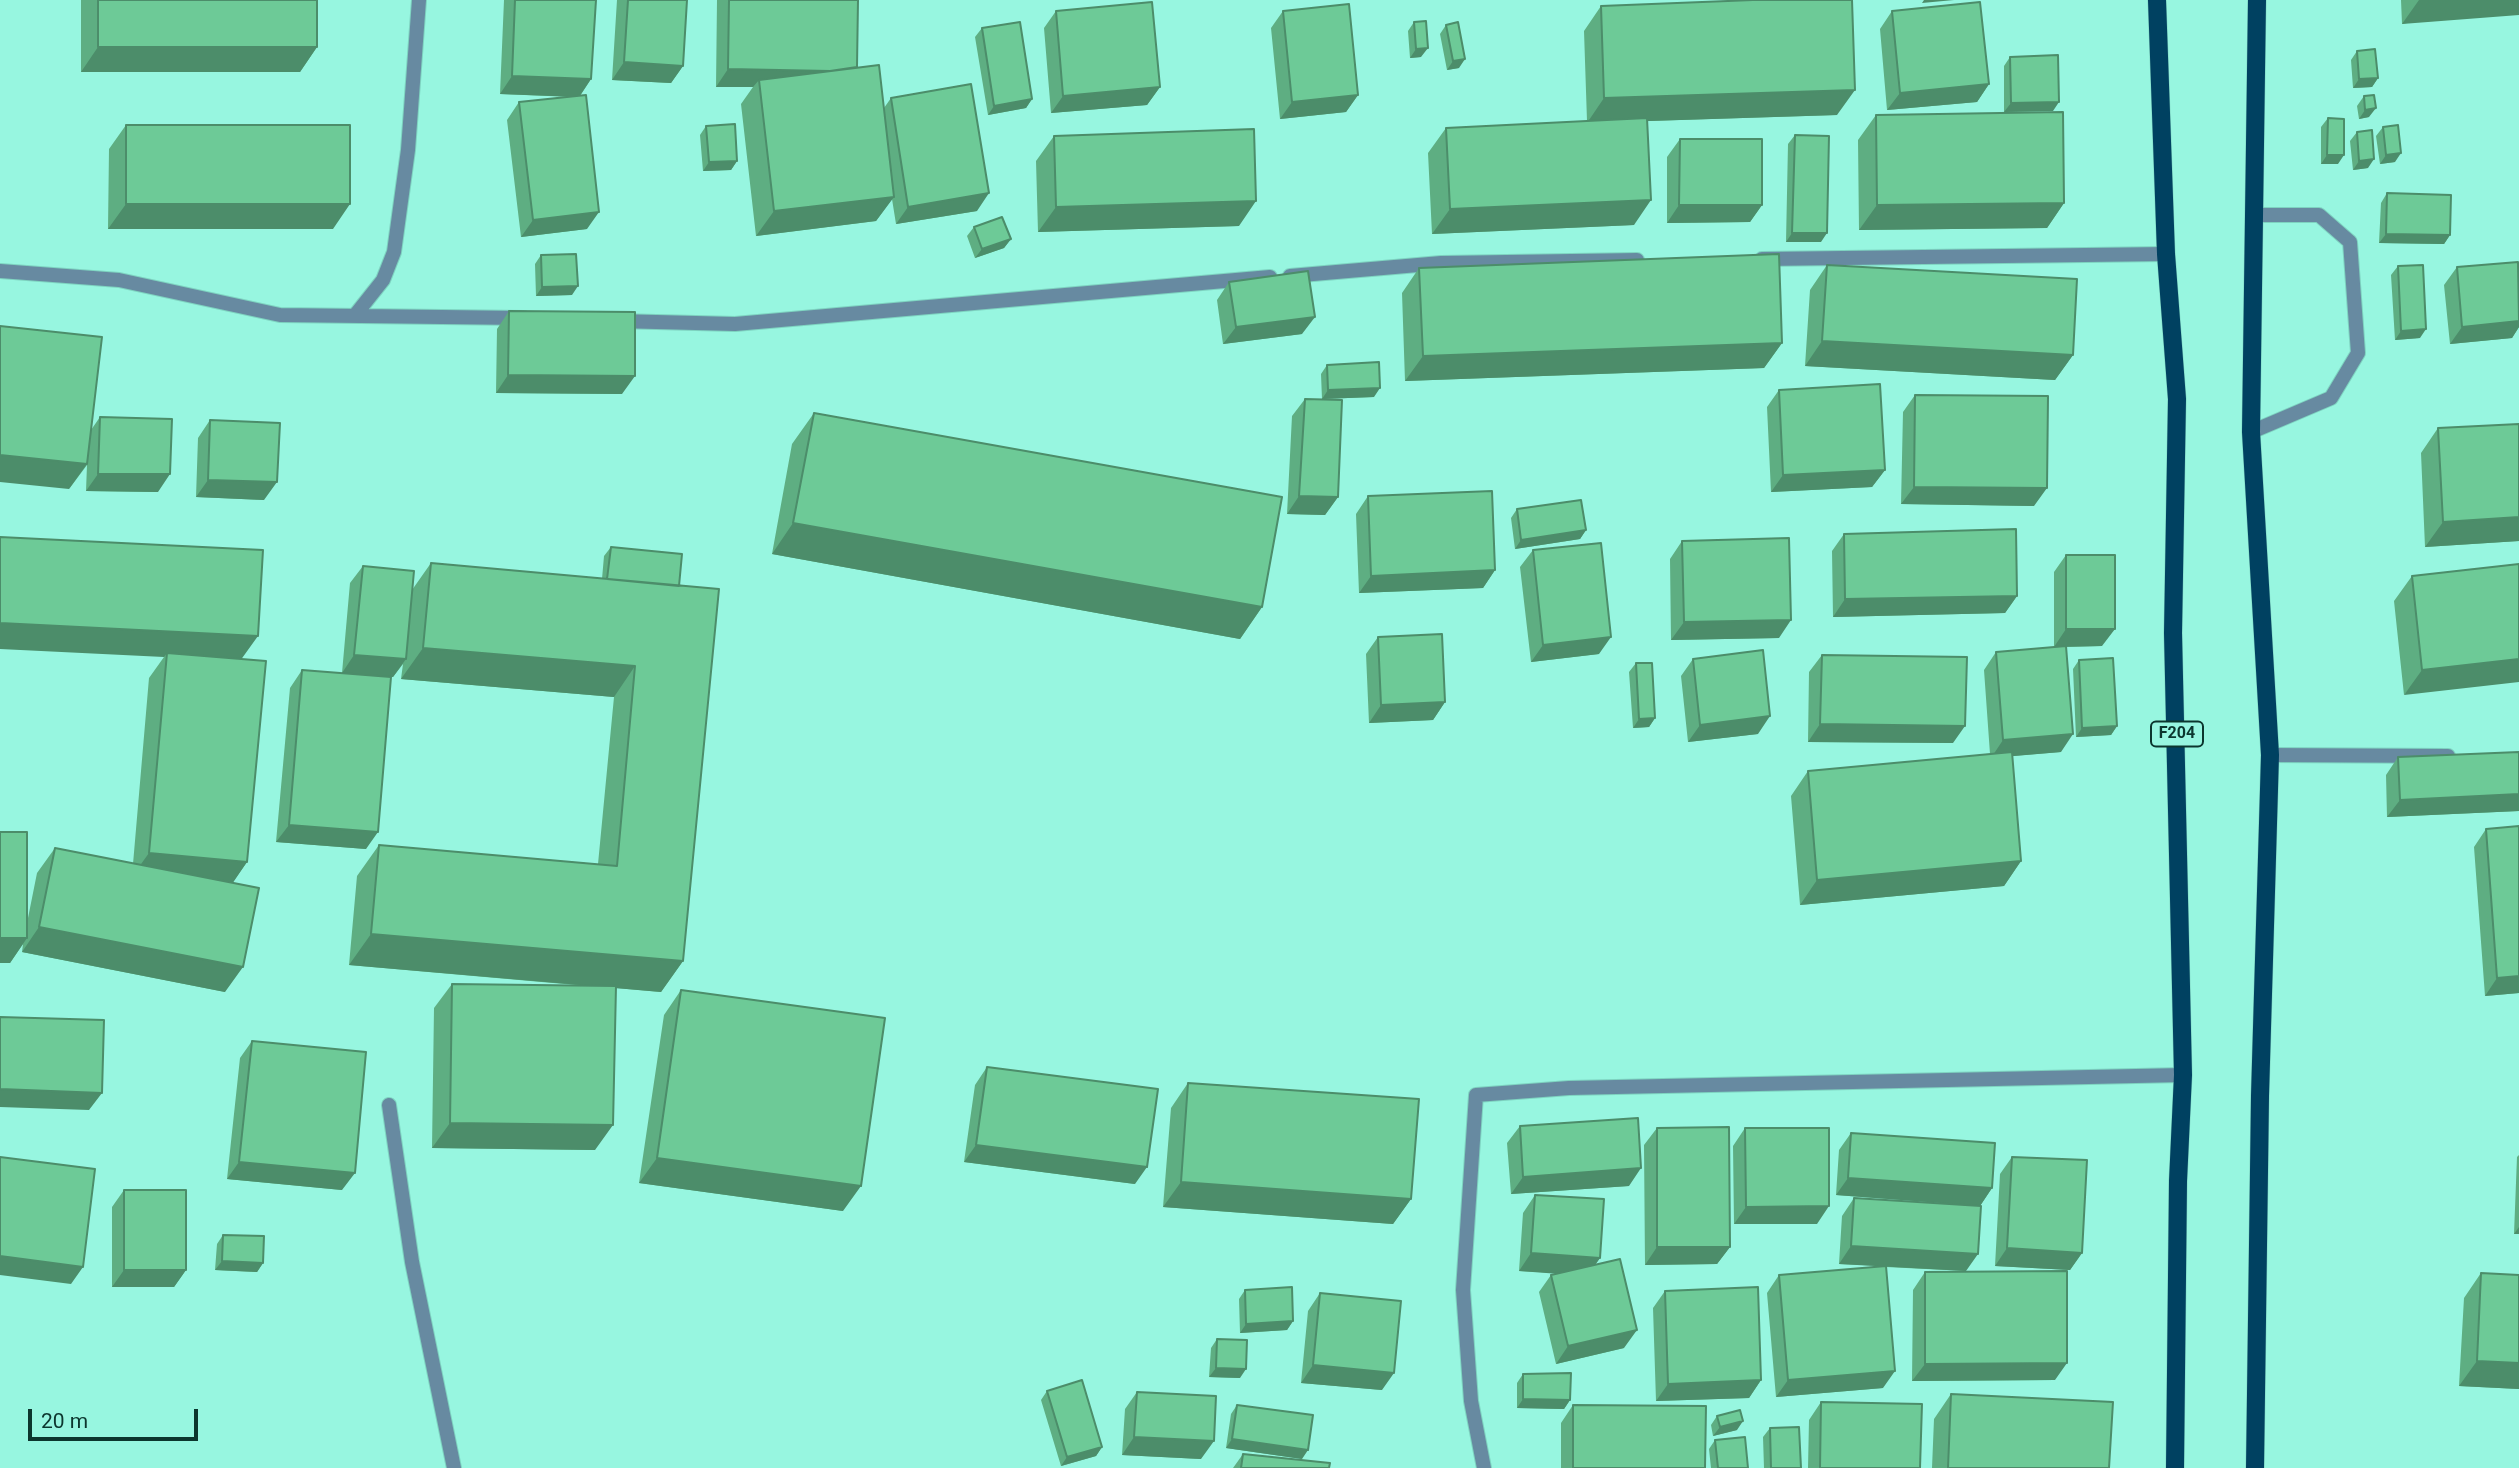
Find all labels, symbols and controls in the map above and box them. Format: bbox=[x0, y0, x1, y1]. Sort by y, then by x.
road number: F204 bbox=[2151, 722, 2203, 747]
scale bar bbox=[32, 1394, 201, 1438]
text: 20 m bbox=[41, 1409, 88, 1433]

